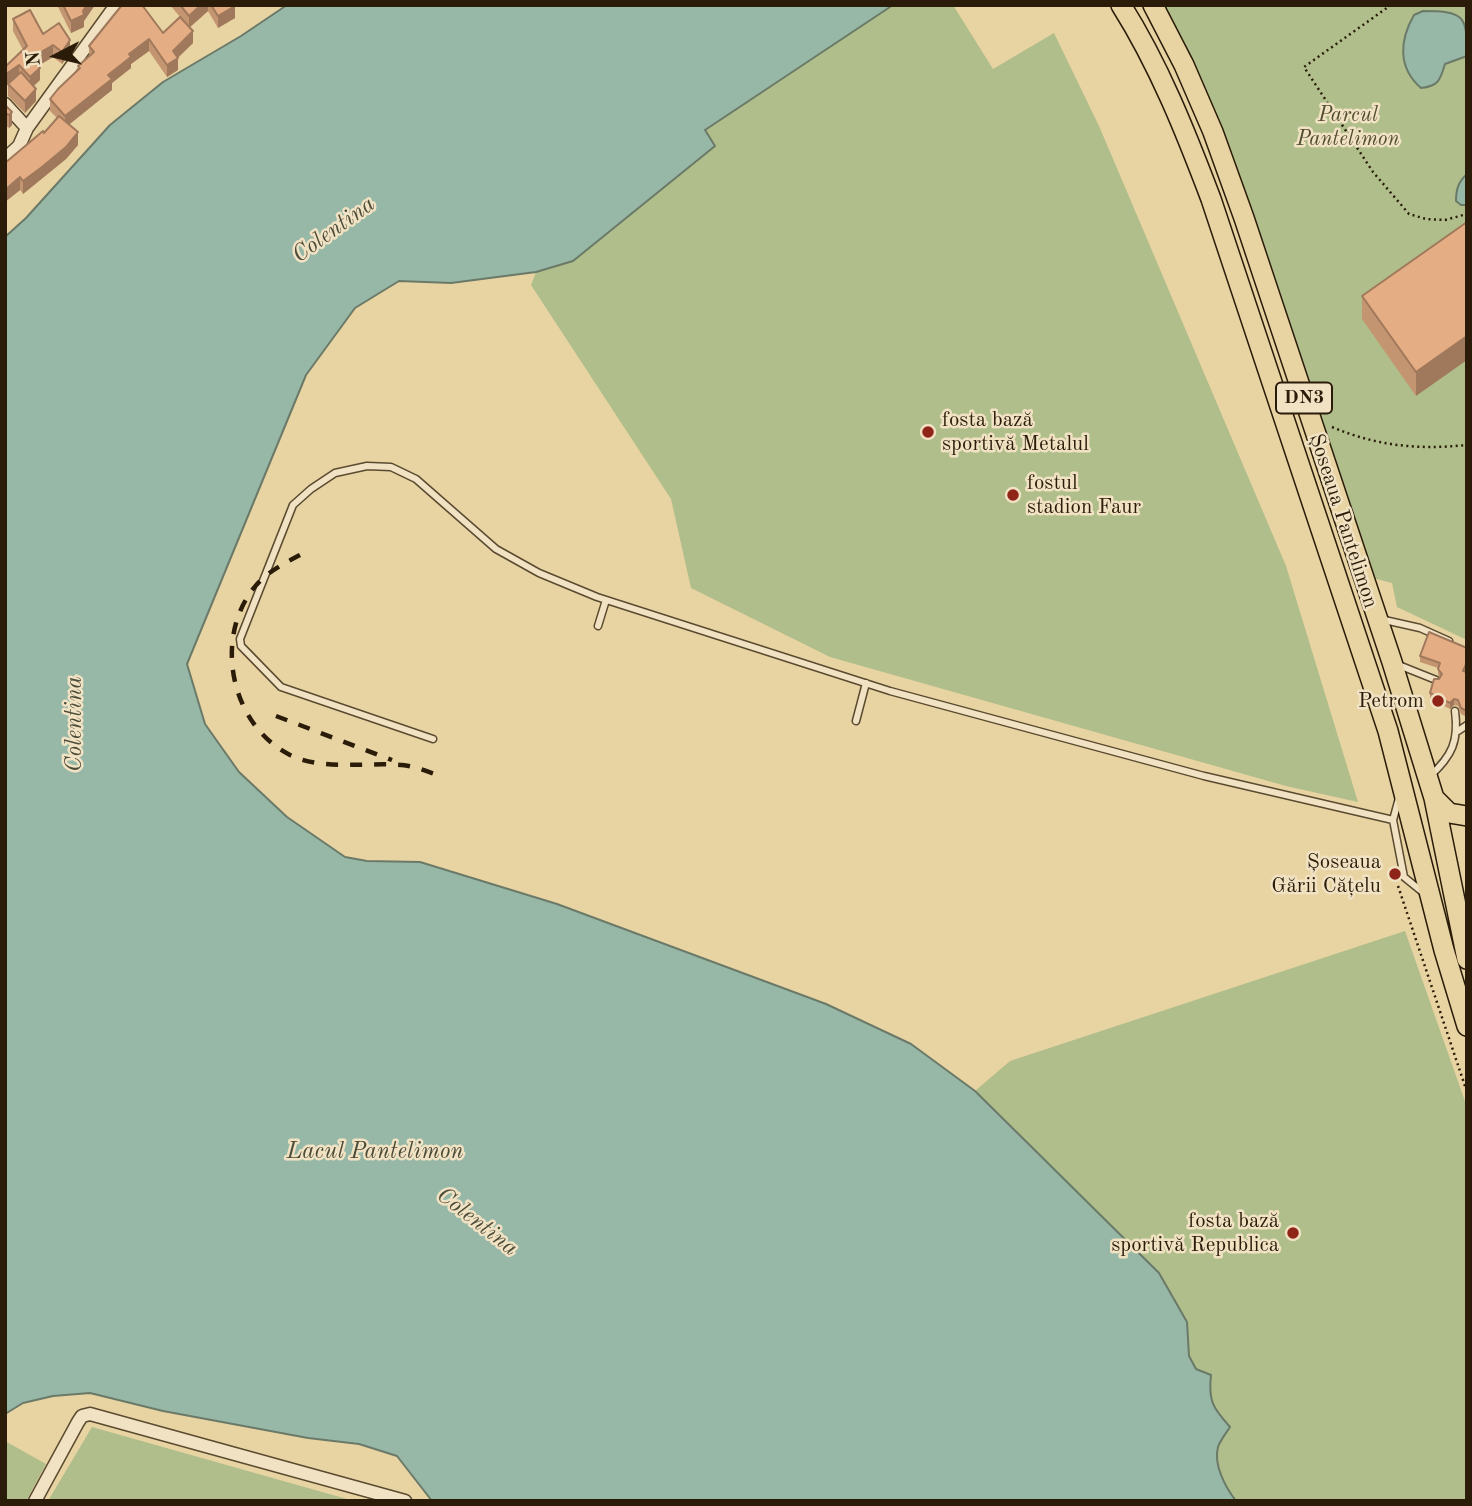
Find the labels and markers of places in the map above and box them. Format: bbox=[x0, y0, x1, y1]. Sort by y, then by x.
place label: fosta bază sportivă Metalul bbox=[942, 407, 1089, 457]
marker: fosta bază sportivă Metalul bbox=[920, 424, 936, 440]
place label: fostul stadion Faur bbox=[1027, 470, 1141, 520]
marker: fostul stadion Faur bbox=[1005, 487, 1021, 503]
place label: Petrom bbox=[1358, 688, 1424, 714]
marker: Petrom bbox=[1430, 693, 1446, 709]
place label: Șoseaua Gării Cățelu bbox=[1271, 849, 1381, 899]
marker: Șoseaua Gării Cățelu bbox=[1387, 866, 1403, 882]
place label: fosta bază sportivă Republica bbox=[1111, 1208, 1279, 1258]
marker: fosta bază sportivă Republica bbox=[1285, 1225, 1301, 1241]

